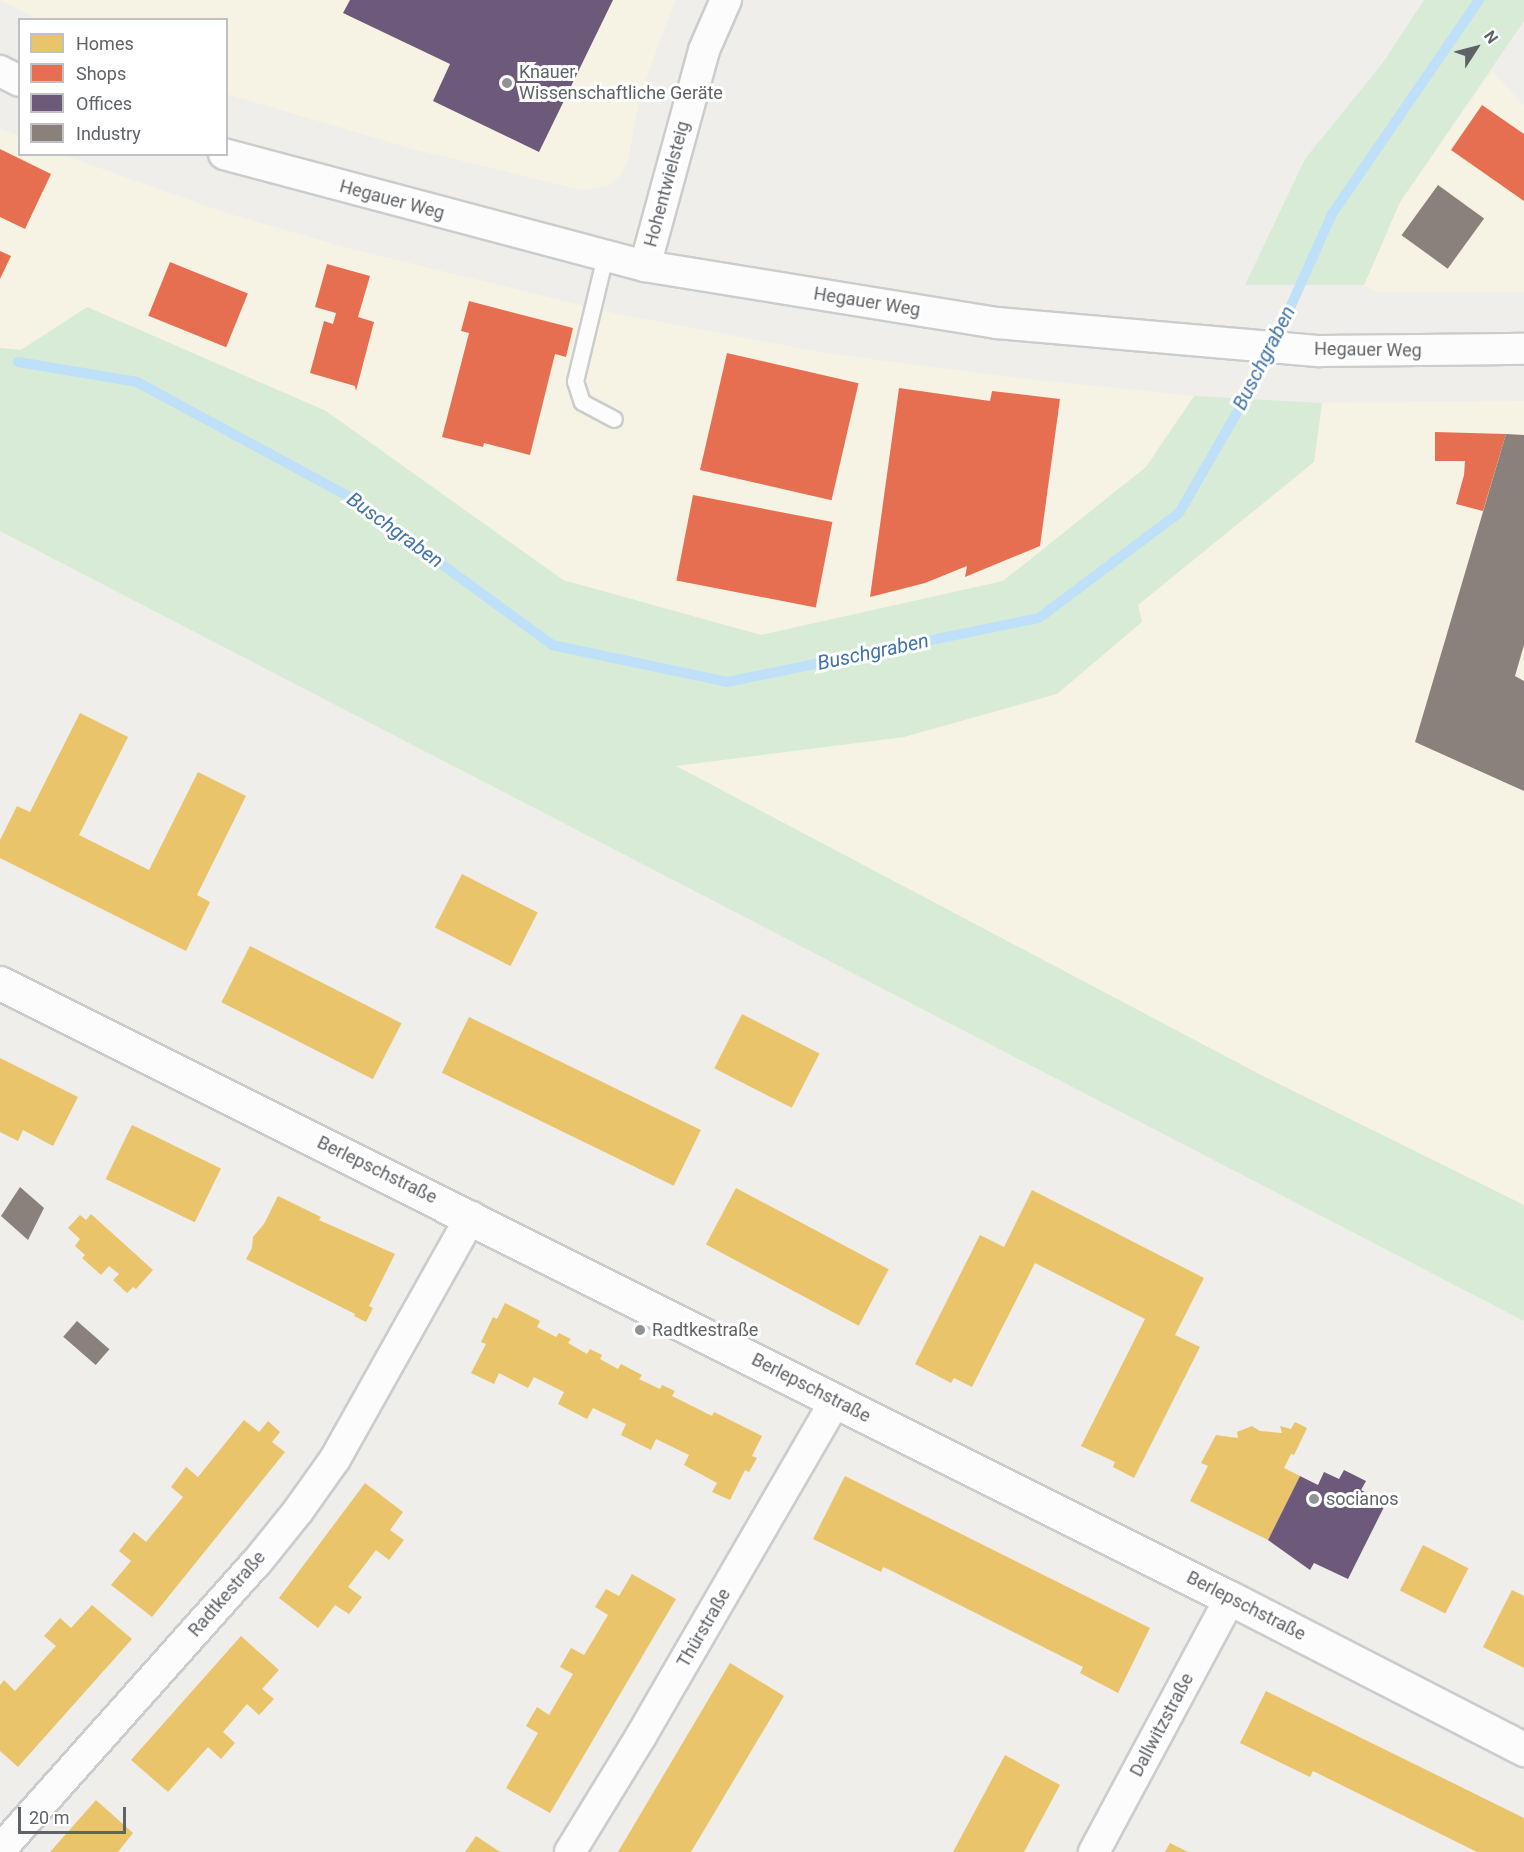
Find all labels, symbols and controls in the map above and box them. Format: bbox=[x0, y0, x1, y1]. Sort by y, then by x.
legend bbox=[18, 18, 228, 156]
north arrow bbox=[1446, 18, 1506, 78]
text: N bbox=[1480, 27, 1502, 47]
text: Homes bbox=[76, 33, 134, 54]
place label: Knauer Wissenschaftliche Geräte bbox=[519, 62, 723, 104]
text: Shops bbox=[76, 63, 126, 84]
marker: Knauer Wissenschaftliche Geräte bbox=[500, 76, 514, 90]
text: Offices bbox=[76, 93, 132, 114]
street label: Hohentwielsteig bbox=[640, 119, 694, 249]
text: Industry bbox=[76, 123, 141, 144]
street label: Hegauer Weg bbox=[337, 176, 447, 224]
street label: Hegauer Weg bbox=[812, 283, 922, 321]
water label: Buschgraben bbox=[1228, 302, 1300, 414]
street label: Hegauer Weg bbox=[1314, 338, 1422, 362]
water label: Buschgraben bbox=[342, 487, 448, 573]
water label: Buschgraben bbox=[815, 628, 931, 676]
street label: Berlepschstraße bbox=[314, 1132, 440, 1208]
place label: Radtkestraße bbox=[652, 1319, 758, 1341]
marker: Radtkestraße bbox=[633, 1323, 647, 1337]
street label: Berlepschstraße bbox=[748, 1349, 874, 1427]
place label: socianos bbox=[1326, 1488, 1399, 1510]
marker: socianos bbox=[1307, 1492, 1321, 1506]
street label: Radtkestraße bbox=[184, 1547, 270, 1641]
street label: Berlepschstraße bbox=[1183, 1567, 1309, 1645]
street label: Thürstraße bbox=[673, 1585, 735, 1671]
street label: Dallwitzstraße bbox=[1126, 1670, 1198, 1780]
scale bar bbox=[21, 1795, 129, 1833]
text: 20 m bbox=[29, 1807, 69, 1828]

